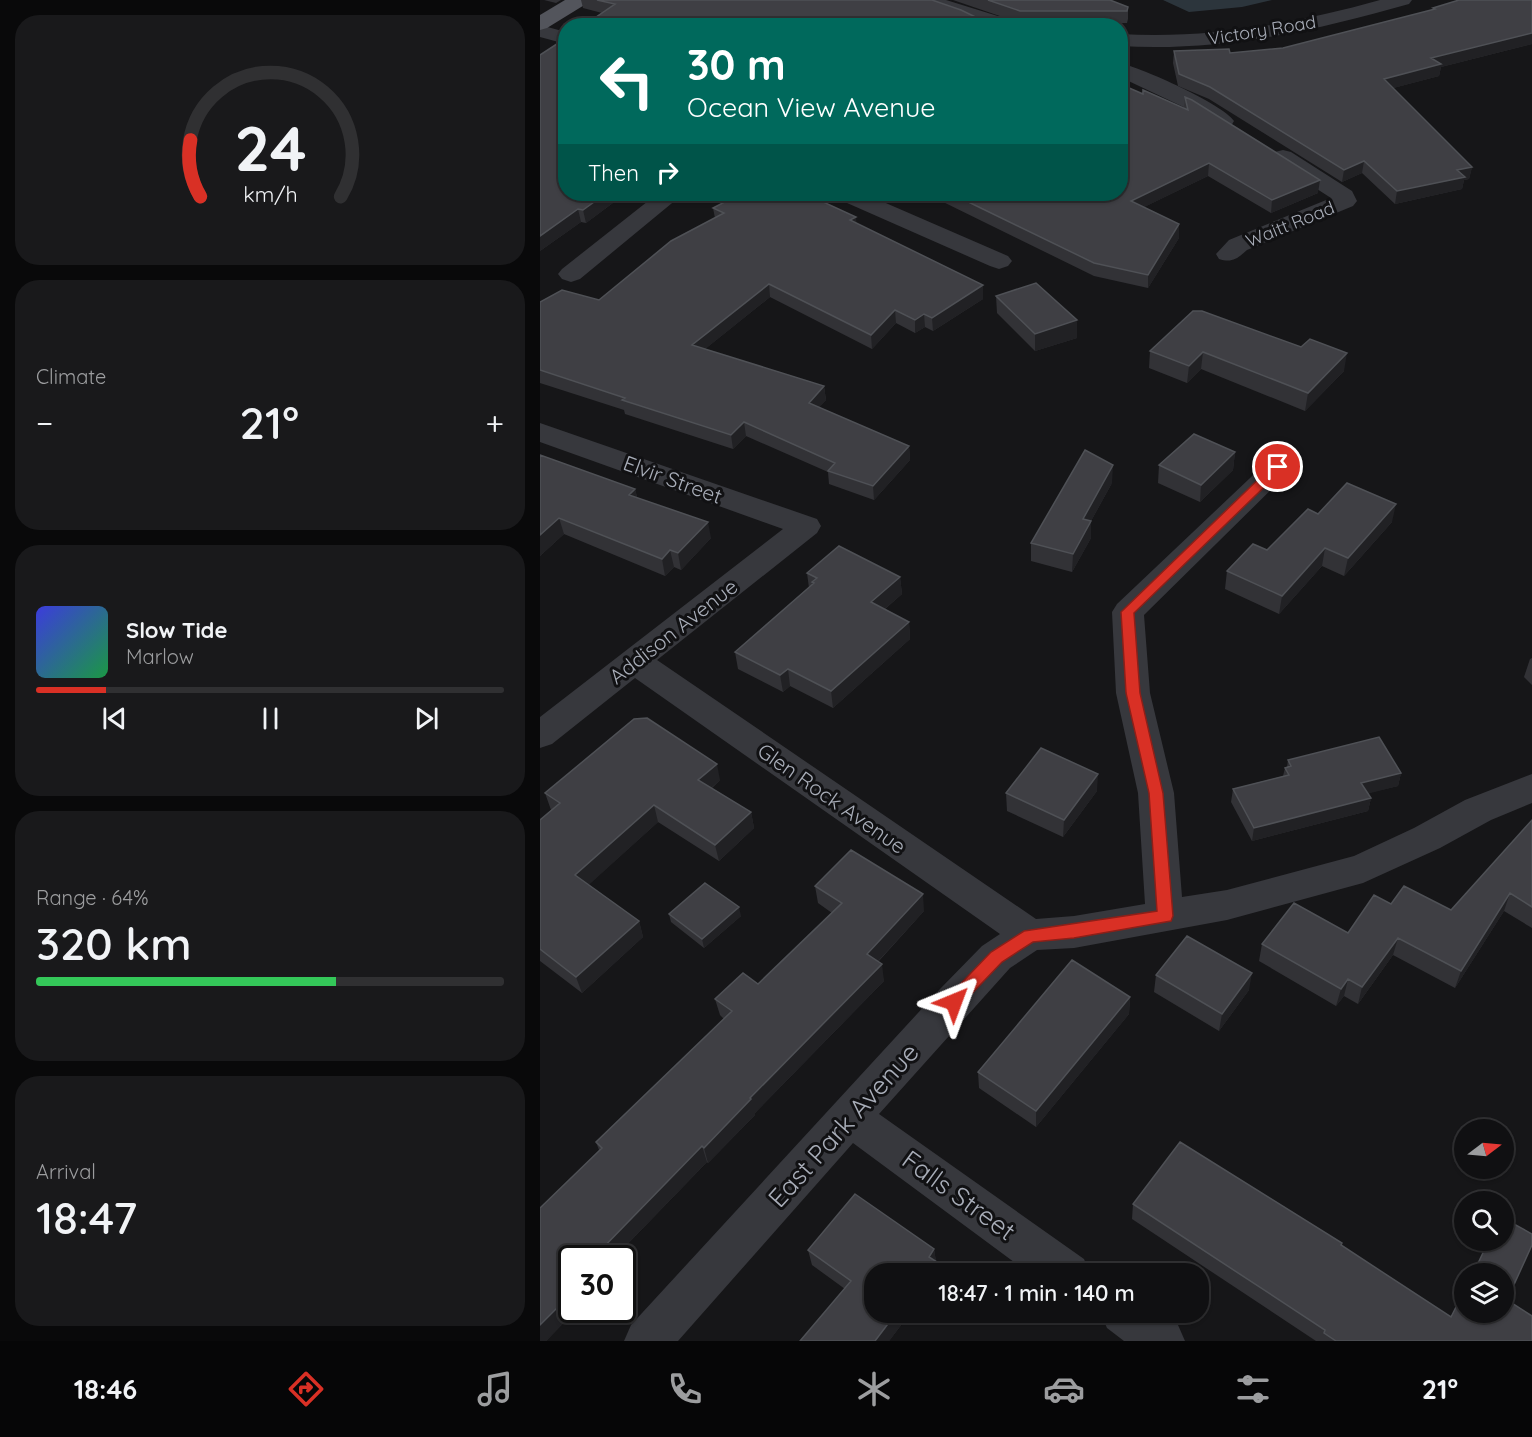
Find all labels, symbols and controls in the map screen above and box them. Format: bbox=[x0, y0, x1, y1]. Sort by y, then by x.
street label: Victory Road bbox=[1206, 10, 1318, 50]
text: 30 m bbox=[687, 38, 786, 91]
icon: left bbox=[588, 42, 666, 120]
text: Ocean View Avenue bbox=[687, 90, 936, 124]
text: 24 bbox=[234, 109, 306, 187]
icon: right bbox=[651, 156, 684, 189]
text: Then bbox=[588, 159, 639, 187]
text: km/h bbox=[243, 181, 297, 207]
street label: Waitt Road bbox=[1242, 196, 1338, 252]
text: Climate bbox=[36, 364, 106, 389]
text: 21° bbox=[240, 394, 299, 450]
text: − bbox=[36, 402, 53, 443]
text: + bbox=[485, 402, 504, 443]
pin bbox=[1252, 441, 1303, 492]
street label: Elvir Street bbox=[620, 449, 726, 509]
icon: arrive bbox=[1261, 450, 1294, 483]
street label: Addison Avenue bbox=[604, 573, 742, 689]
text: Slow Tide bbox=[126, 616, 227, 644]
text: Marlow bbox=[126, 644, 194, 669]
icon: previous bbox=[98, 702, 131, 735]
icon: pause bbox=[254, 702, 287, 735]
icon: next bbox=[410, 702, 443, 735]
street label: Glen Rock Avenue bbox=[753, 737, 911, 859]
text: Range · 64% bbox=[36, 885, 148, 910]
text: 320 km bbox=[36, 915, 192, 971]
position arrow bbox=[922, 970, 986, 1034]
street label: East Park Avenue bbox=[761, 1036, 925, 1214]
north arrow bbox=[1454, 1119, 1514, 1179]
map controls bbox=[1454, 1119, 1514, 1323]
street label: Falls Street bbox=[896, 1143, 1022, 1247]
text: Arrival bbox=[36, 1159, 96, 1184]
text: 18:47 bbox=[36, 1189, 137, 1245]
button: search bbox=[1454, 1191, 1514, 1251]
speed limit sign: 30 bbox=[558, 1245, 636, 1323]
button: layers bbox=[1454, 1263, 1514, 1323]
text: 18:47 · 1 min · 140 m bbox=[938, 1279, 1135, 1307]
icon: directions bbox=[285, 1368, 327, 1410]
icon: music bbox=[474, 1368, 516, 1410]
icon: phone bbox=[664, 1368, 706, 1410]
icon: climate bbox=[853, 1368, 895, 1410]
icon: car bbox=[1043, 1368, 1085, 1410]
icon: filters bbox=[1232, 1368, 1274, 1410]
text: 18:46 bbox=[74, 1372, 137, 1406]
text: 21° bbox=[1422, 1372, 1458, 1406]

